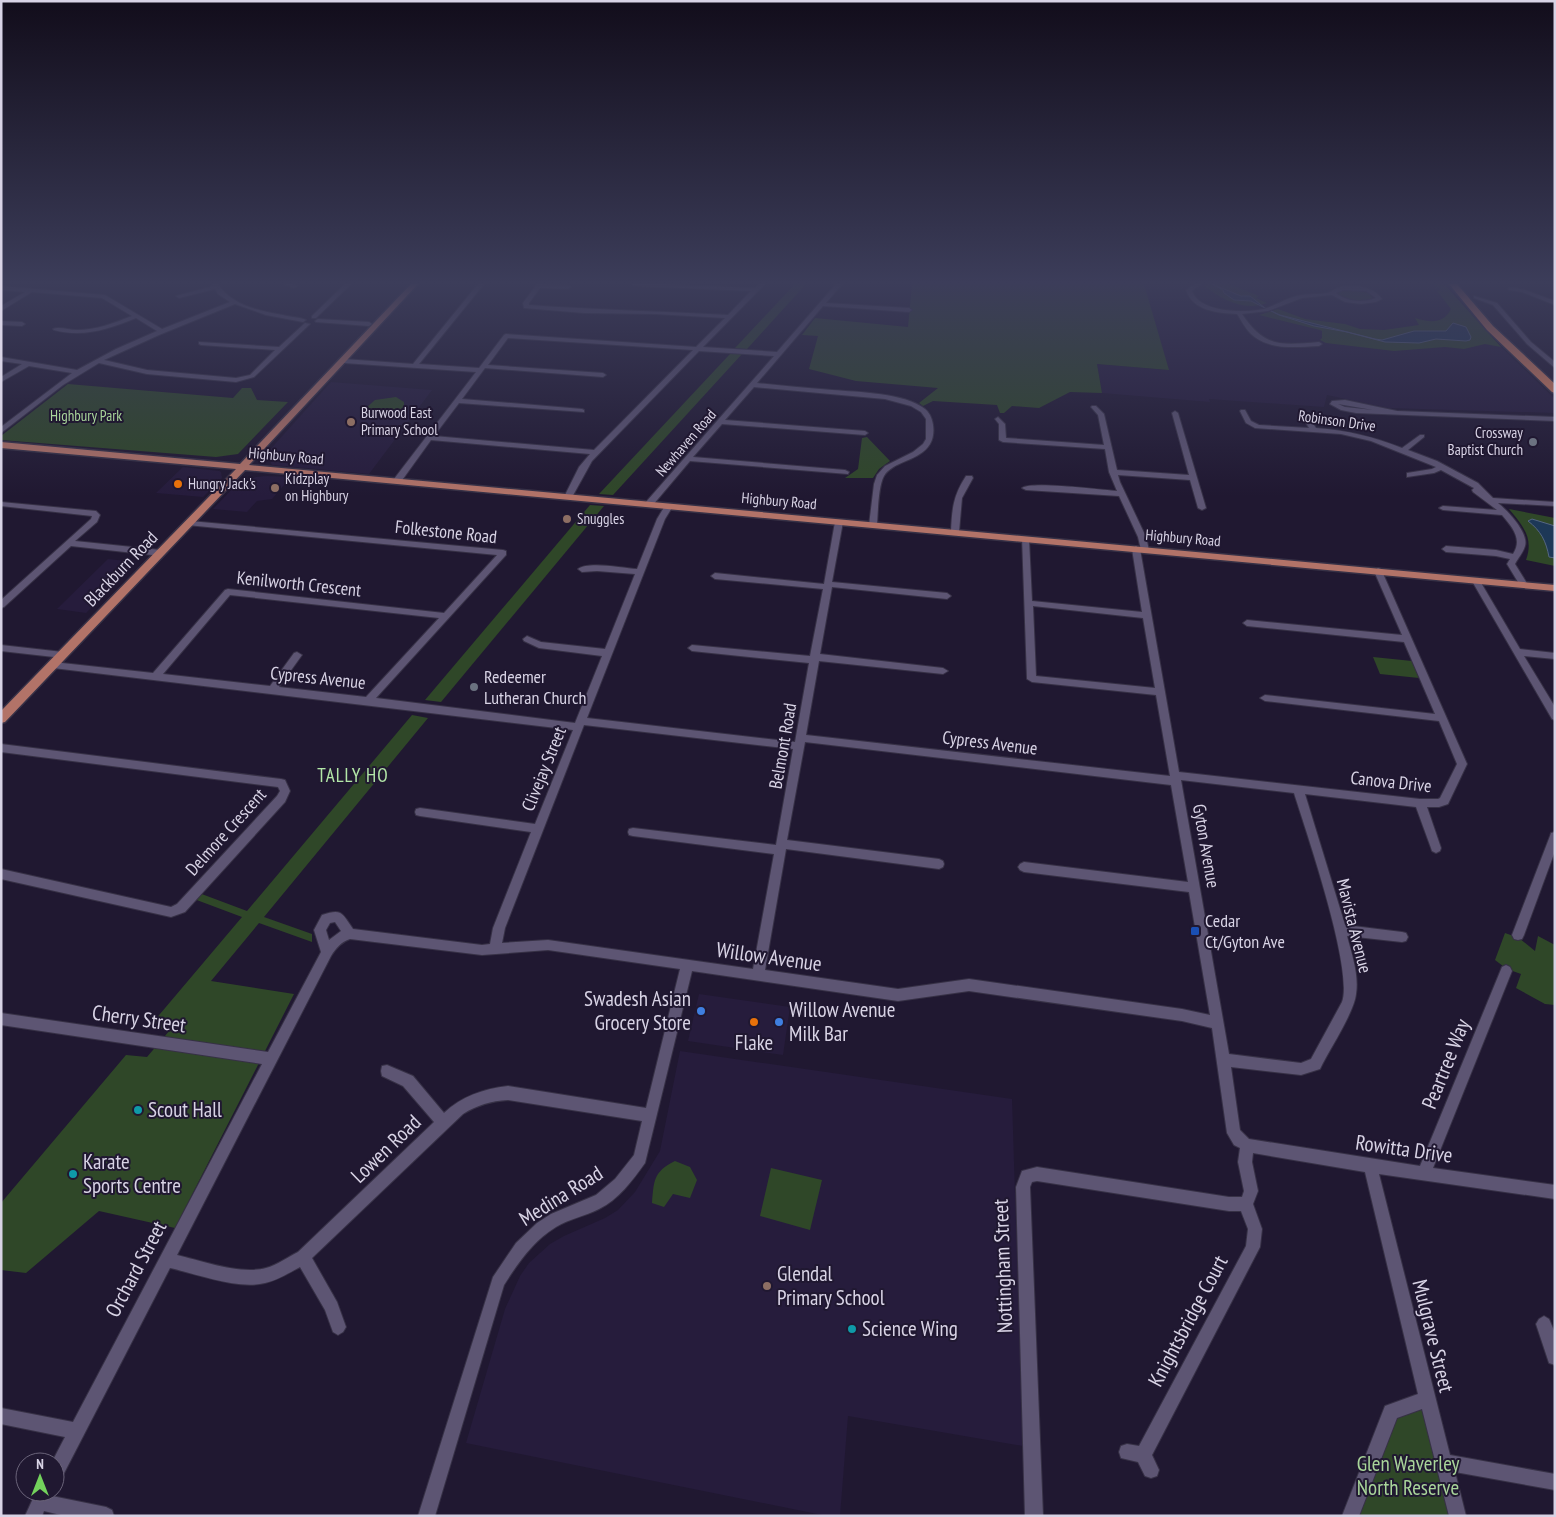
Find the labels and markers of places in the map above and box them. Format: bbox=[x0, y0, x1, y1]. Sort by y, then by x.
place label: Burwood East Primary School bbox=[361, 403, 438, 439]
marker: Burwood East Primary School bbox=[345, 416, 357, 428]
place label: Crossway Baptist Church bbox=[1448, 423, 1523, 459]
marker: Crossway Baptist Church bbox=[1527, 436, 1539, 448]
place label: Kidzplay on Highbury bbox=[285, 469, 349, 505]
place label: Hungry Jack's bbox=[188, 474, 256, 493]
marker: Hungry Jack's bbox=[172, 478, 184, 490]
marker: Kidzplay on Highbury bbox=[269, 482, 281, 494]
place label: Snuggles bbox=[577, 509, 624, 528]
marker: Snuggles bbox=[561, 513, 573, 525]
place label: Redeemer Lutheran Church bbox=[484, 665, 586, 709]
marker: Redeemer Lutheran Church bbox=[468, 681, 480, 693]
place label: Cedar Ct/Gyton Ave bbox=[1205, 909, 1285, 953]
marker: Cedar Ct/Gyton Ave bbox=[1189, 925, 1201, 937]
place label: Swadesh Asian Grocery Store bbox=[584, 985, 691, 1036]
place label: Willow Avenue Milk Bar bbox=[789, 996, 895, 1047]
marker: Swadesh Asian Grocery Store bbox=[695, 1005, 707, 1017]
marker: Flake bbox=[748, 1016, 760, 1028]
marker: Willow Avenue Milk Bar bbox=[773, 1016, 785, 1028]
place label: Flake bbox=[735, 1029, 773, 1056]
place label: Scout Hall bbox=[148, 1096, 222, 1123]
marker: Scout Hall bbox=[132, 1104, 144, 1116]
place label: Karate Sports Centre bbox=[83, 1148, 181, 1199]
marker: Karate Sports Centre bbox=[67, 1168, 79, 1180]
place label: Glendal Primary School bbox=[777, 1260, 885, 1311]
marker: Glendal Primary School bbox=[761, 1280, 773, 1292]
place label: Science Wing bbox=[862, 1315, 958, 1342]
marker: Science Wing bbox=[846, 1323, 858, 1335]

